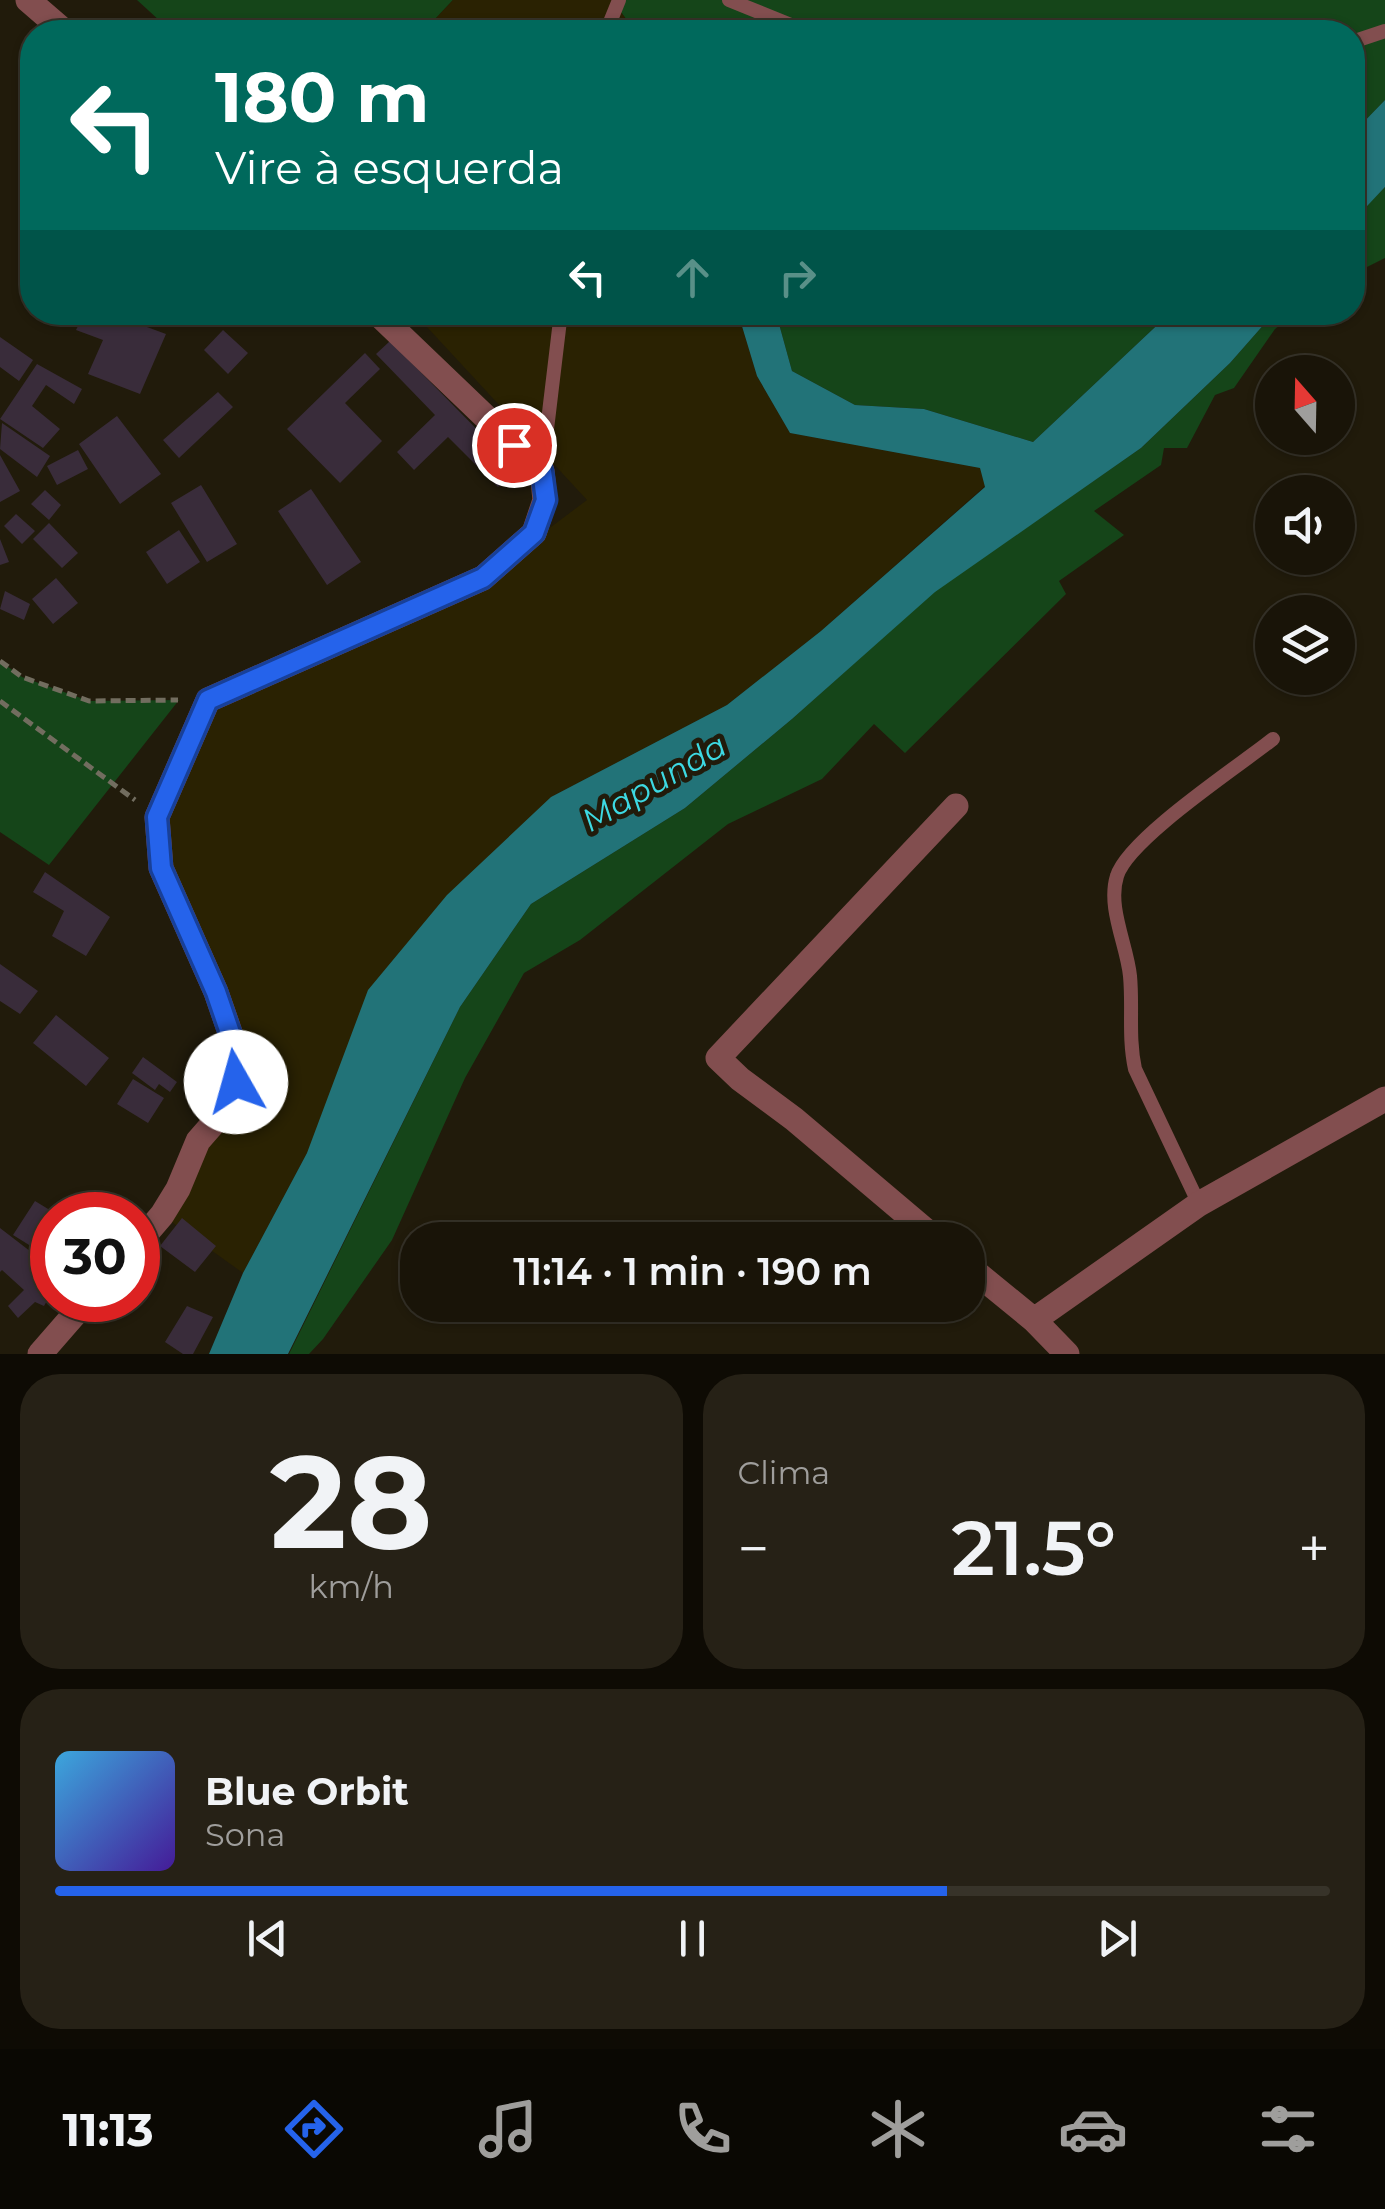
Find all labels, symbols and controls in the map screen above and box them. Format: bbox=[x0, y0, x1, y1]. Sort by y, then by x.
text: 180 m bbox=[215, 54, 429, 140]
icon: left bbox=[50, 60, 180, 190]
text: Vire à esquerda bbox=[215, 140, 564, 195]
icon: left bbox=[560, 250, 615, 305]
icon: ahead bbox=[665, 250, 720, 305]
icon: right bbox=[770, 250, 825, 305]
north arrow bbox=[1255, 355, 1355, 455]
map controls bbox=[1255, 355, 1355, 695]
pin bbox=[472, 403, 557, 488]
icon: arrive bbox=[487, 418, 542, 473]
button: sound bbox=[1255, 475, 1355, 575]
button: layers bbox=[1255, 595, 1355, 695]
water label: Mapunda bbox=[575, 726, 733, 840]
position arrow bbox=[184, 1030, 288, 1134]
speed limit sign: 30 bbox=[30, 1192, 160, 1322]
text: 11:14 · 1 min · 190 m bbox=[513, 1248, 872, 1295]
text: 28 bbox=[270, 1422, 433, 1581]
text: Clima bbox=[738, 1453, 830, 1492]
text: 21.5° bbox=[951, 1502, 1116, 1594]
text: − bbox=[738, 1515, 769, 1582]
text: + bbox=[1298, 1515, 1330, 1582]
text: km/h bbox=[309, 1567, 394, 1606]
text: Blue Orbit bbox=[205, 1768, 409, 1815]
text: Sona bbox=[205, 1815, 285, 1854]
icon: previous bbox=[240, 1911, 295, 1966]
icon: pause bbox=[665, 1911, 720, 1966]
icon: next bbox=[1090, 1911, 1145, 1966]
icon: directions bbox=[279, 2094, 349, 2164]
icon: music bbox=[473, 2094, 543, 2164]
icon: phone bbox=[668, 2094, 738, 2164]
icon: climate bbox=[863, 2094, 933, 2164]
icon: car bbox=[1058, 2094, 1128, 2164]
icon: filters bbox=[1253, 2094, 1323, 2164]
text: 11:13 bbox=[62, 2102, 154, 2157]

